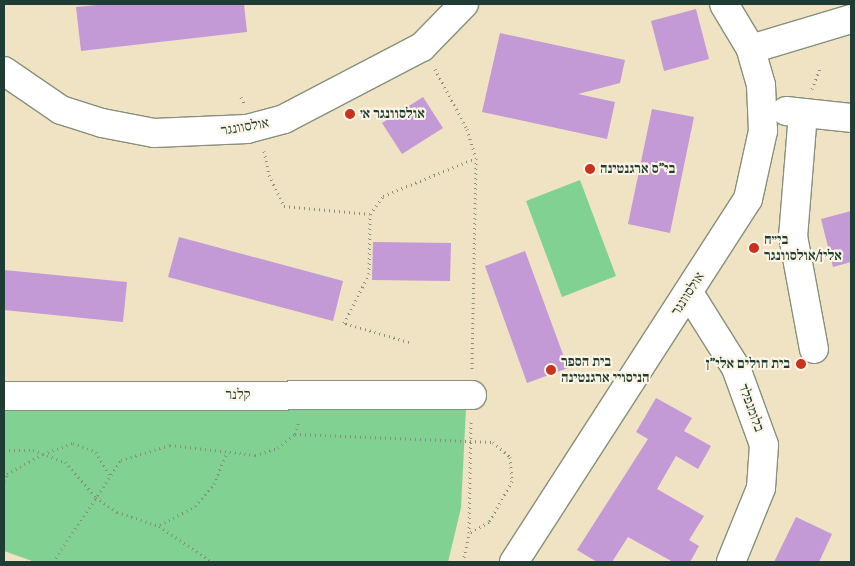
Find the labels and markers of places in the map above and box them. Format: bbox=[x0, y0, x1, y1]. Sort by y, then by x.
place label: אולסוונגר א׳ bbox=[360, 106, 425, 122]
marker: אולסוונגר א׳ bbox=[344, 108, 356, 120]
place label: בי"ס ארגנטינה bbox=[600, 161, 675, 177]
marker: בי"ס ארגנטינה bbox=[584, 163, 596, 175]
place label: בי״ח אלין/אולסוונגר bbox=[764, 232, 842, 264]
marker: בי״ח אלין/אולסוונגר bbox=[748, 242, 760, 254]
place label: בית הספר הניסויי ארגנטינה bbox=[561, 354, 649, 387]
place label: בית חולים אלי"ן bbox=[706, 356, 790, 372]
marker: בית חולים אלי"ן bbox=[794, 357, 808, 371]
marker: בית הספר הניסויי ארגנטינה bbox=[545, 364, 557, 376]

